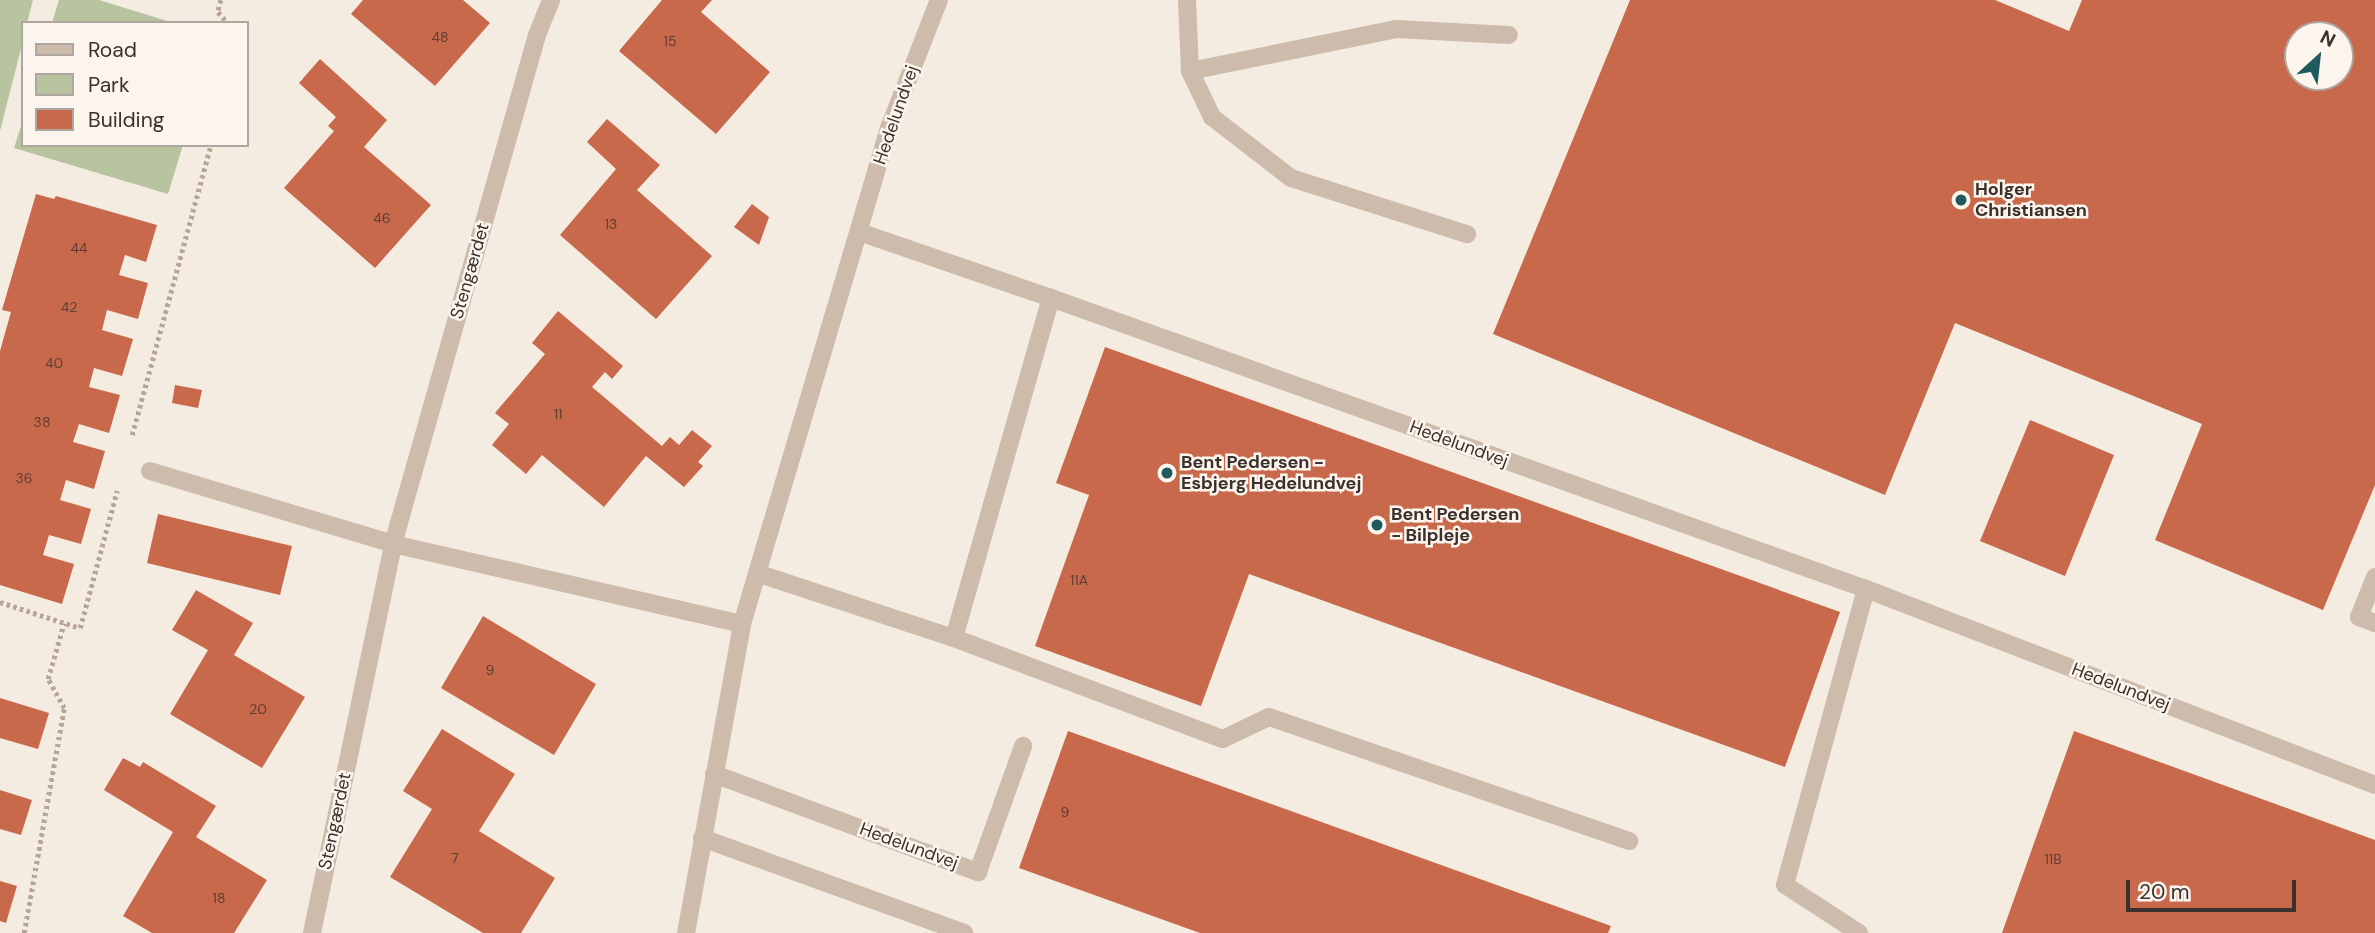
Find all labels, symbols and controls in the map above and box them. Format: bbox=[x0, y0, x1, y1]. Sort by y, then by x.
legend bbox=[21, 21, 248, 147]
north arrow bbox=[2284, 21, 2354, 91]
text: N bbox=[2316, 24, 2340, 53]
house number: 48 bbox=[431, 29, 449, 45]
house number: 15 bbox=[664, 33, 676, 49]
text: Road bbox=[88, 36, 137, 64]
street label: Hedelundvej bbox=[869, 63, 923, 167]
text: Park bbox=[88, 71, 129, 99]
text: Building bbox=[88, 106, 164, 134]
place label: Holger Christiansen bbox=[1975, 179, 2087, 222]
marker: Holger Christiansen bbox=[1953, 192, 1969, 208]
house number: 46 bbox=[373, 210, 391, 226]
house number: 13 bbox=[605, 216, 617, 232]
street label: Stengærdet bbox=[446, 221, 494, 321]
house number: 44 bbox=[71, 240, 87, 256]
house number: 42 bbox=[61, 299, 77, 315]
house number: 40 bbox=[45, 355, 63, 371]
house number: 11 bbox=[554, 406, 562, 422]
house number: 38 bbox=[34, 414, 50, 430]
street label: Hedelundvej bbox=[1407, 416, 1511, 472]
place label: Bent Pedersen - Esbjerg Hedelundvej bbox=[1181, 452, 1361, 494]
marker: Bent Pedersen - Esbjerg Hedelundvej bbox=[1159, 465, 1175, 481]
house number: 36 bbox=[15, 470, 33, 486]
place label: Bent Pedersen - Bilpleje bbox=[1391, 504, 1519, 546]
marker: Bent Pedersen - Bilpleje bbox=[1369, 517, 1385, 533]
house number: 11A bbox=[1070, 572, 1088, 588]
street label: Hedelundvej bbox=[2069, 658, 2173, 716]
house number: 9 bbox=[486, 662, 494, 678]
house number: 20 bbox=[249, 701, 267, 717]
street label: Stengærdet bbox=[314, 770, 356, 872]
house number: 9 bbox=[1061, 804, 1069, 820]
street label: Hedelundvej bbox=[857, 818, 961, 874]
house number: 7 bbox=[451, 850, 459, 866]
house number: 11B bbox=[2044, 851, 2062, 867]
scale bar bbox=[2130, 866, 2300, 910]
text: 20 m bbox=[2139, 878, 2190, 906]
house number: 18 bbox=[213, 890, 225, 906]

